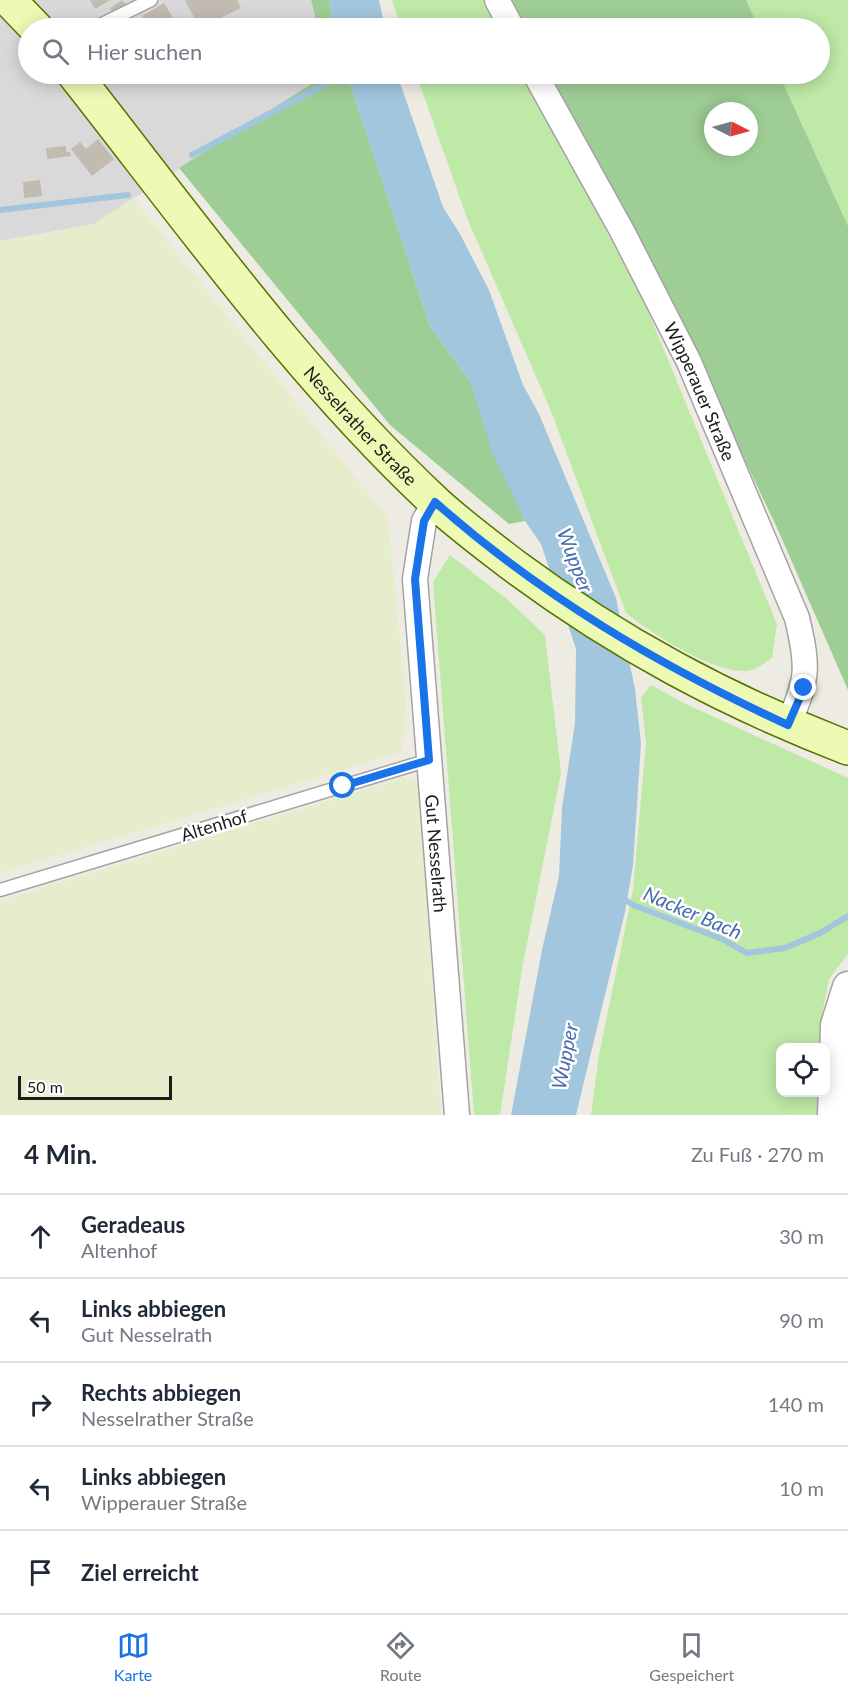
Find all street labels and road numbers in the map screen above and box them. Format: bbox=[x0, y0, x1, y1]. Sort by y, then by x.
street label: Wipperauer Straße bbox=[659, 318, 740, 464]
street label: Nesselrather Straße bbox=[300, 361, 422, 490]
street label: Gut Nesselrath bbox=[421, 794, 452, 913]
street label: Altenhof bbox=[178, 804, 251, 846]

